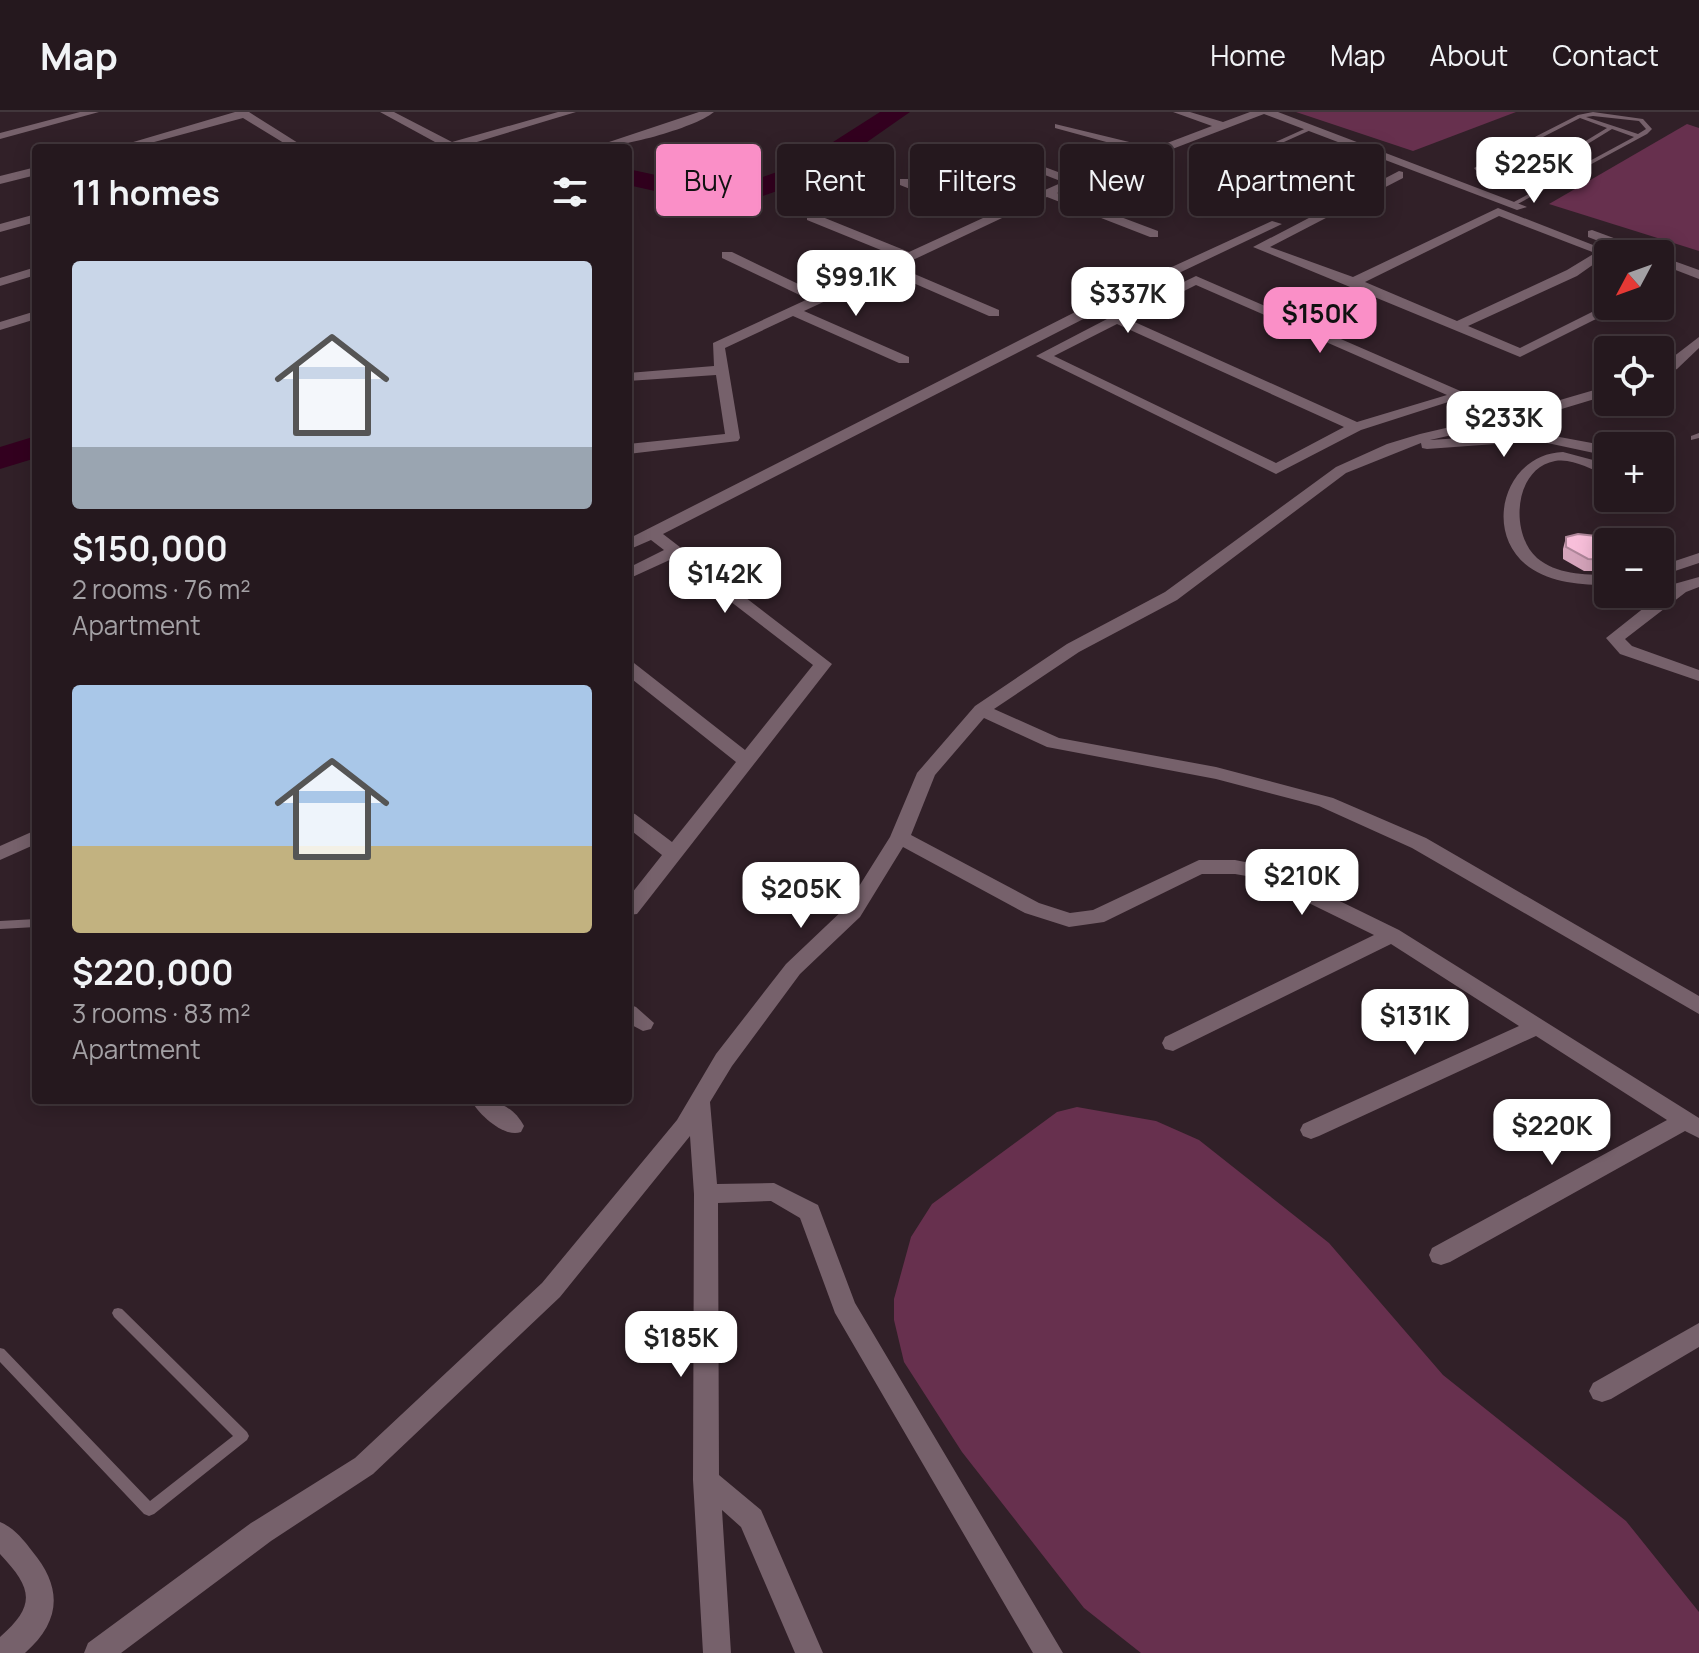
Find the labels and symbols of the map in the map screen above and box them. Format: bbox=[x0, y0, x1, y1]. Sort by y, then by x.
pin: $225K bbox=[1478, 137, 1590, 205]
north arrow bbox=[1594, 240, 1674, 320]
pin: $99.1K bbox=[791, 250, 921, 318]
pin: $337K bbox=[1072, 267, 1184, 335]
pin: $150K bbox=[1264, 287, 1376, 355]
pin: $233K bbox=[1448, 391, 1560, 459]
pin: $142K bbox=[669, 547, 781, 615]
pin: $210K bbox=[1246, 849, 1358, 917]
pin: $205K bbox=[745, 862, 857, 930]
pin: $131K bbox=[1359, 989, 1471, 1057]
pin: $220K bbox=[1496, 1099, 1608, 1167]
pin: $185K bbox=[625, 1311, 737, 1379]

